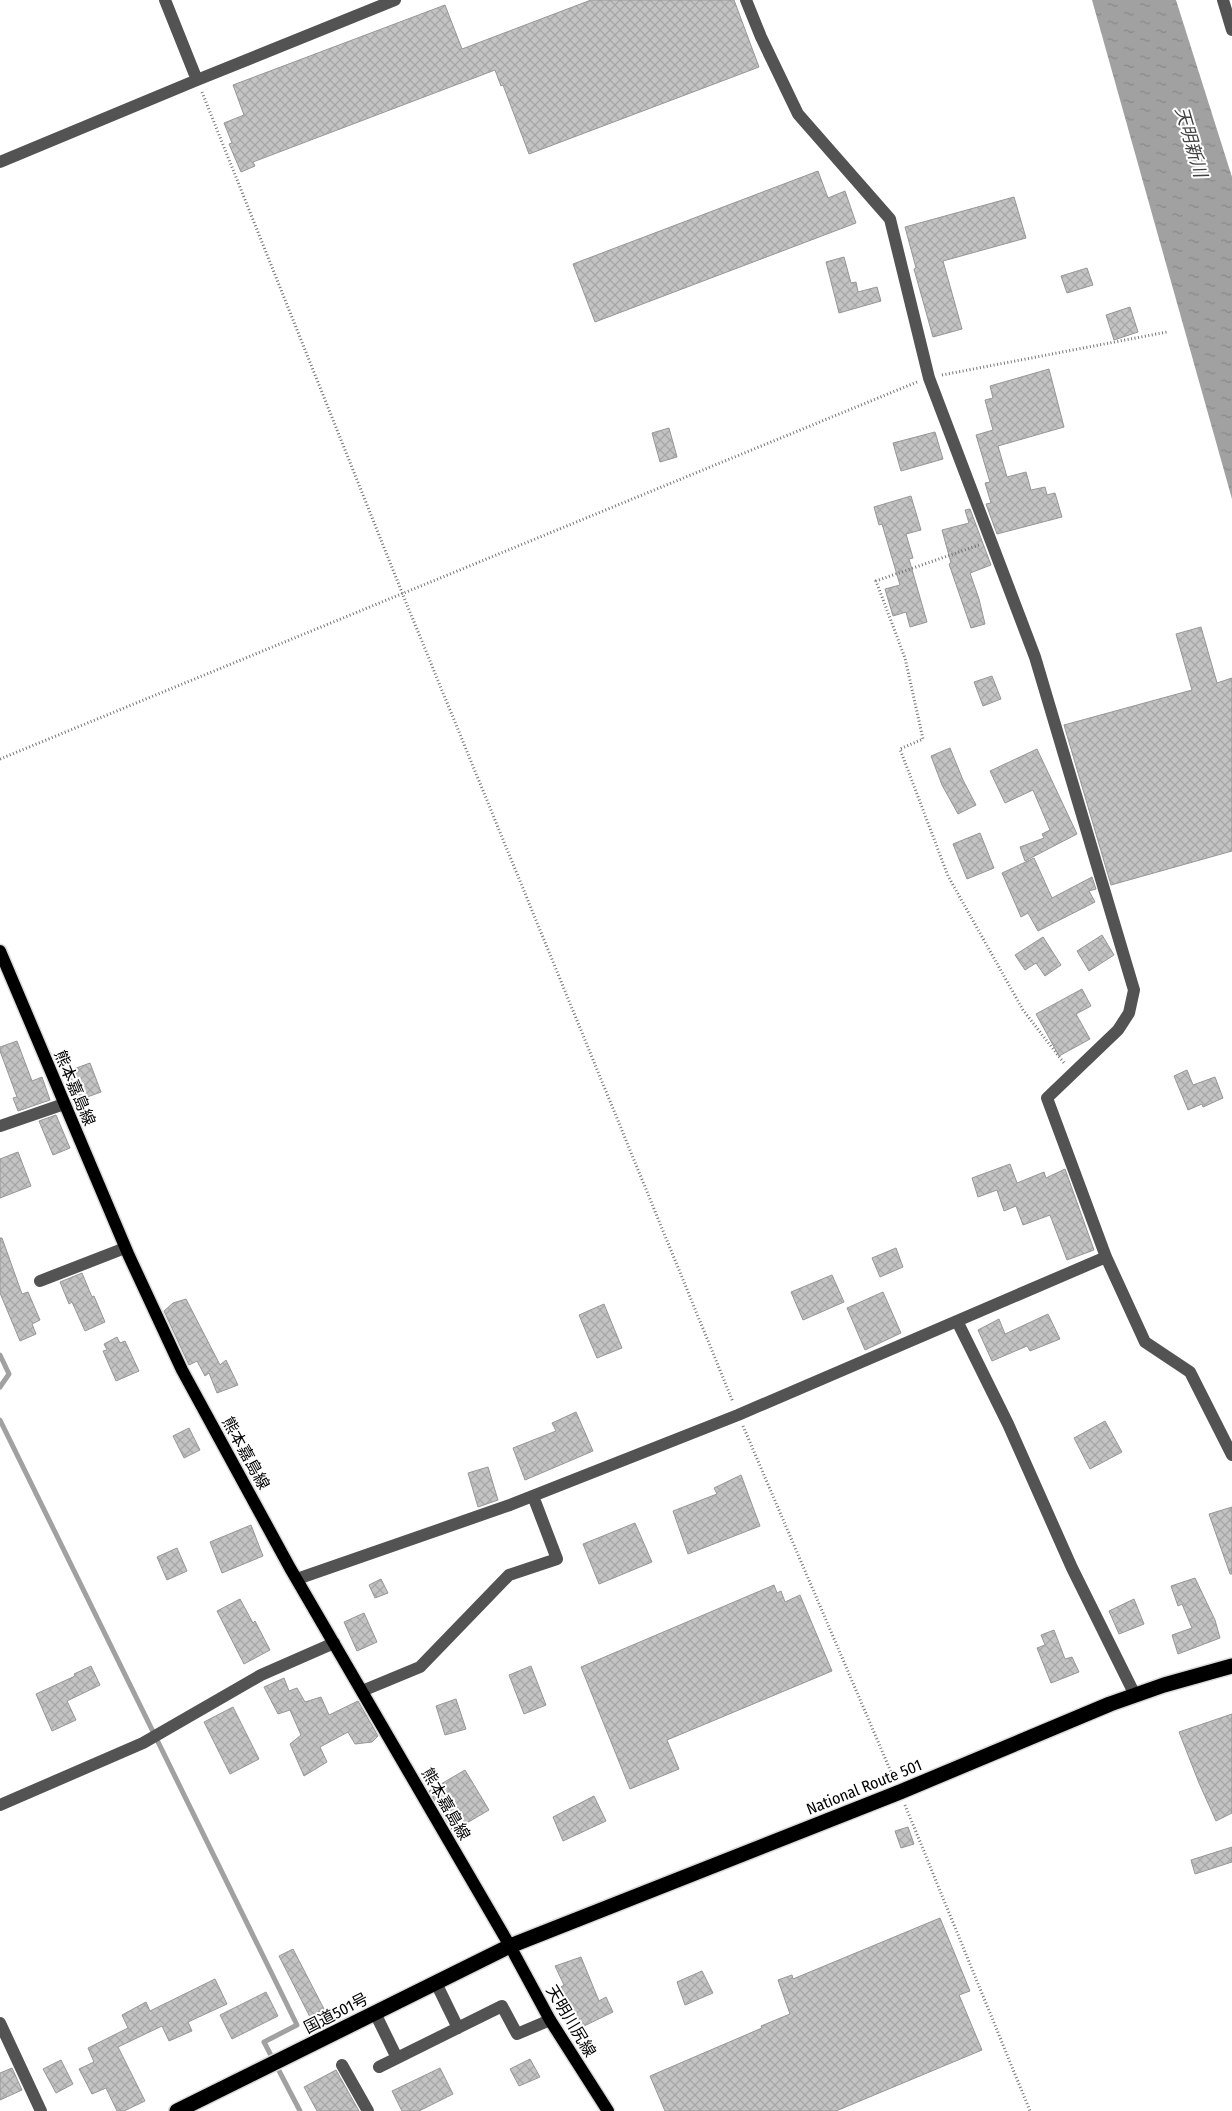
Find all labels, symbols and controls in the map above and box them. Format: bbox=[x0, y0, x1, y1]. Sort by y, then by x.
water label: 天明新川 bbox=[1171, 104, 1212, 182]
street label: 熊本嘉島線 bbox=[51, 1047, 99, 1129]
street label: 熊本嘉島線 bbox=[218, 1413, 274, 1493]
street label: National Route 501 bbox=[804, 1755, 924, 1819]
street label: 熊本嘉島線 bbox=[418, 1765, 474, 1843]
street label: 天明川尻線 bbox=[542, 1982, 600, 2060]
street label: 国道501号 bbox=[301, 1989, 371, 2037]

